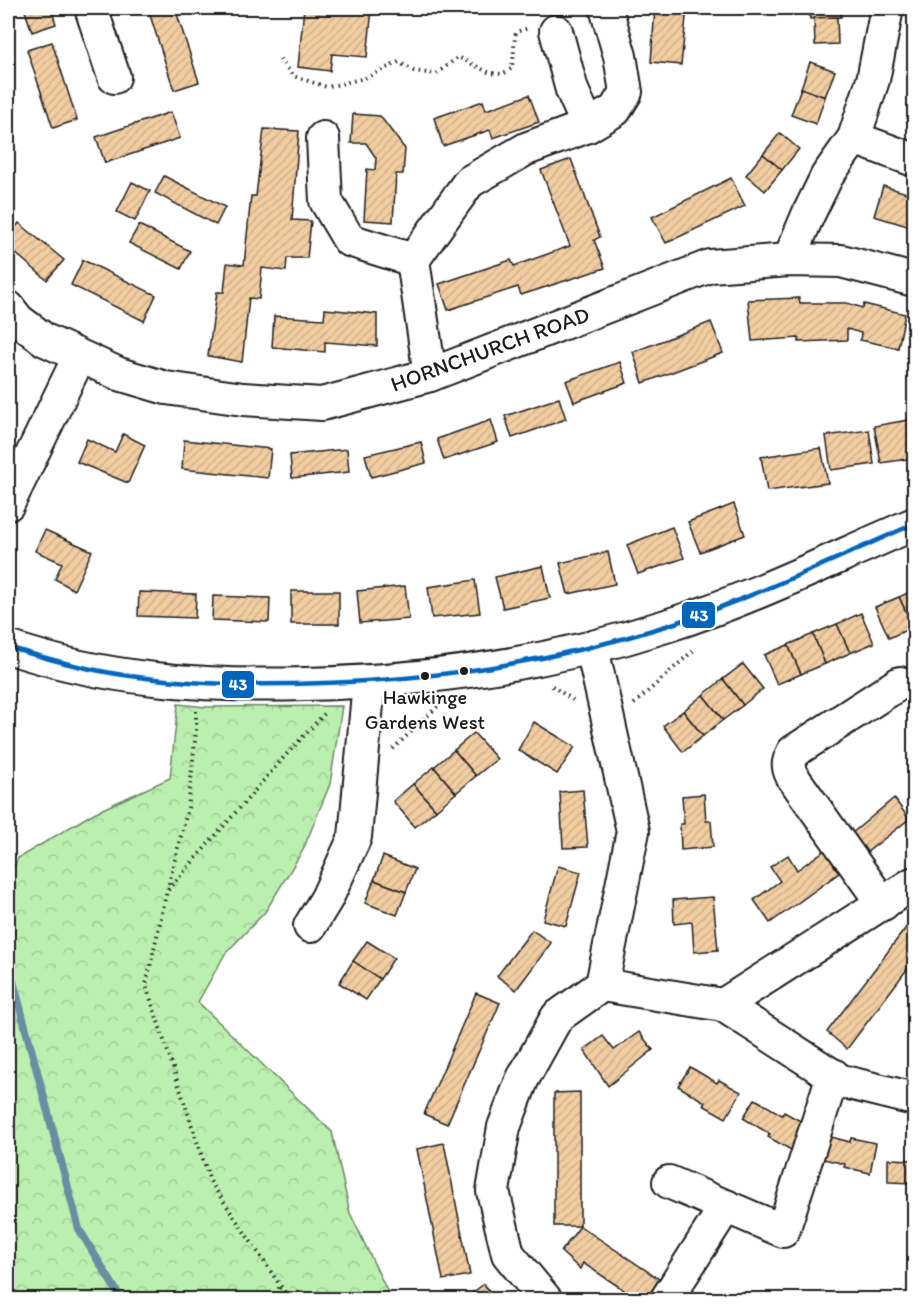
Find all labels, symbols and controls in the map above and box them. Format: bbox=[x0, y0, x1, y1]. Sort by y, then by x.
street label: HORNCHURCH ROAD bbox=[387, 300, 593, 398]
line badge: 43 bbox=[681, 601, 716, 629]
text: 43 bbox=[690, 606, 708, 625]
unlabelled marker bbox=[458, 665, 470, 677]
line badge: 43 bbox=[221, 670, 255, 699]
marker: Hawkinge Gardens West bbox=[419, 670, 431, 682]
text: 43 bbox=[229, 675, 247, 694]
place label: Hawkinge Gardens West bbox=[365, 685, 485, 734]

